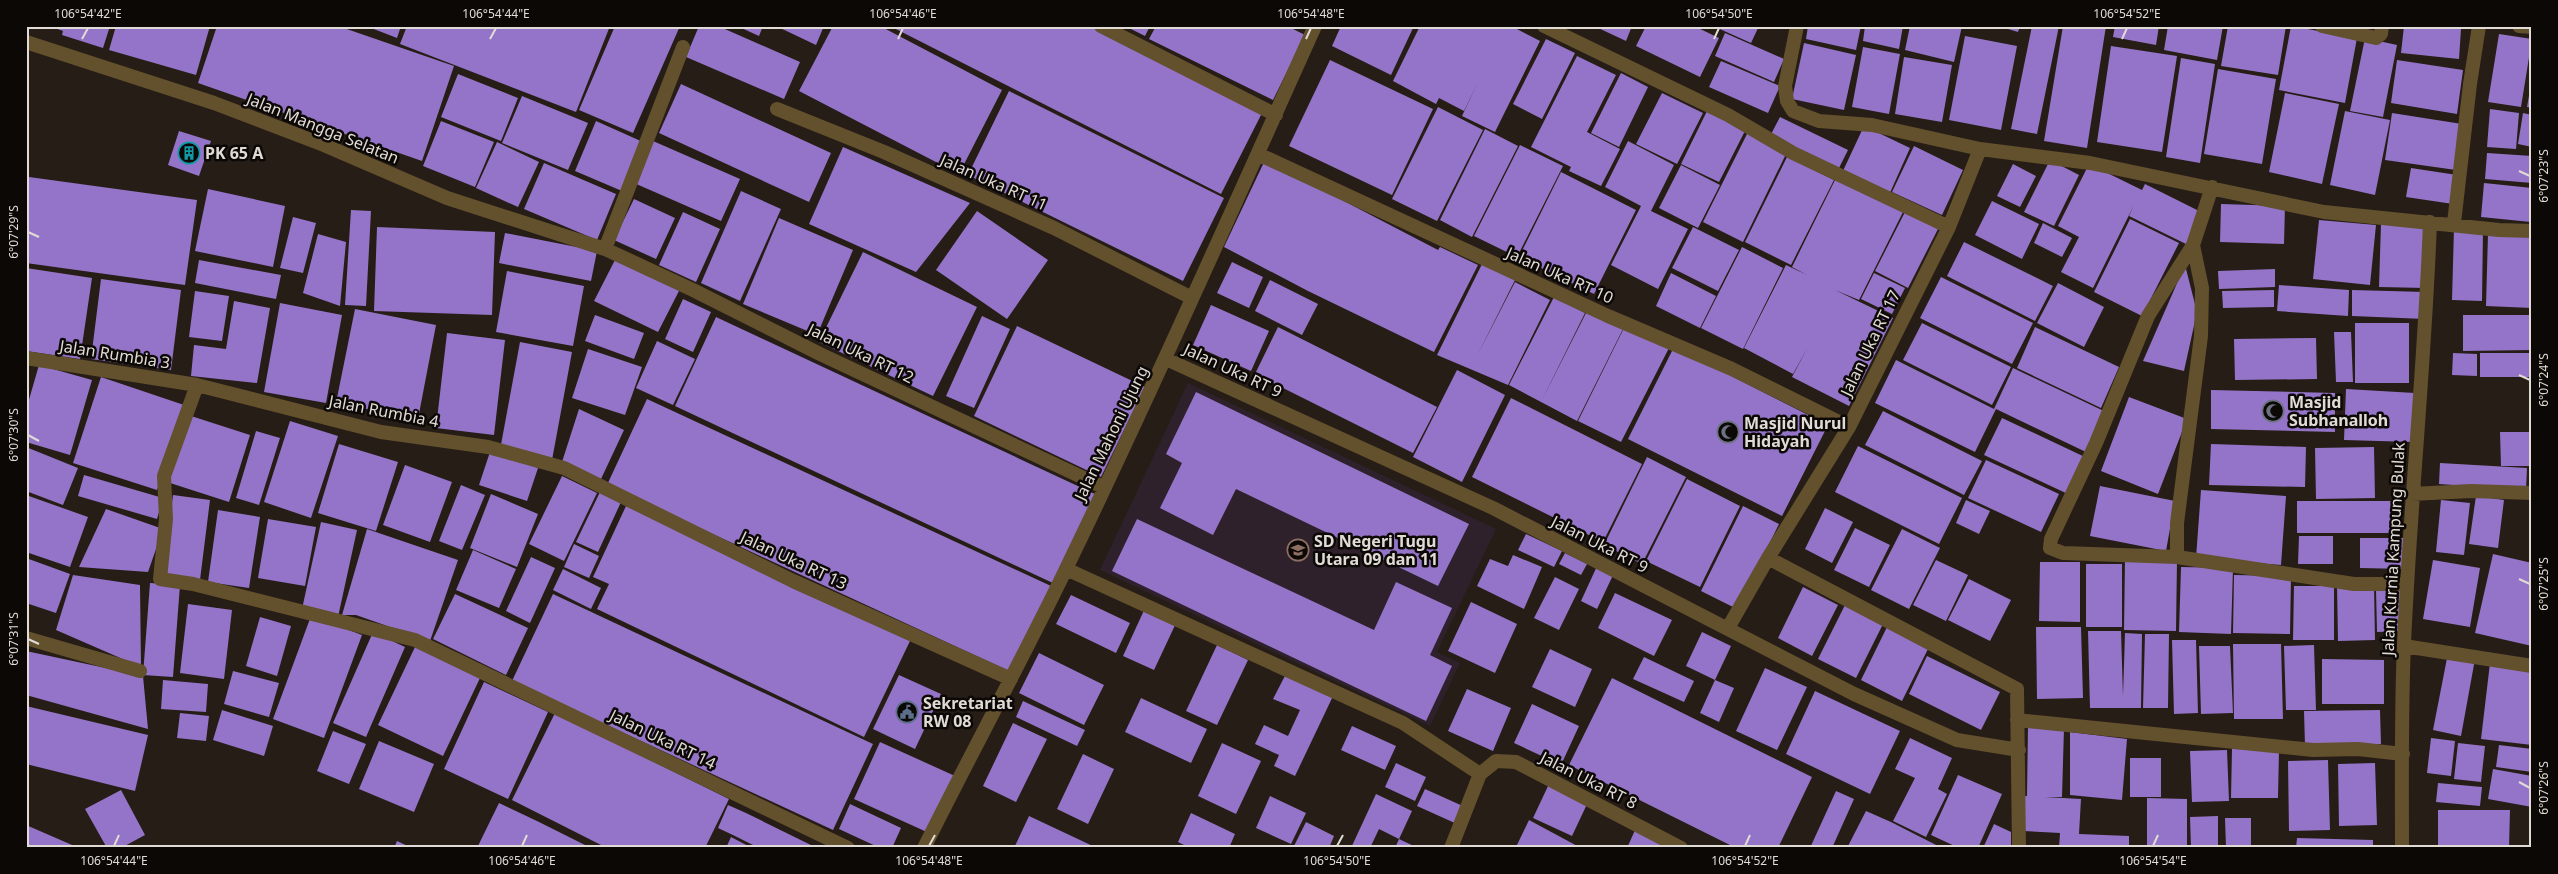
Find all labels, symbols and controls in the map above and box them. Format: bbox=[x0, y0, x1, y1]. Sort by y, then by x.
text: 106°54'42"E bbox=[54, 5, 122, 22]
text: 106°54'44"E bbox=[462, 5, 530, 22]
text: 106°54'46"E bbox=[869, 5, 937, 22]
text: 106°54'48"E bbox=[1277, 5, 1345, 22]
text: 106°54'50"E bbox=[1685, 5, 1753, 22]
text: 106°54'52"E bbox=[2093, 5, 2161, 22]
street label: Jalan Mangga Selatan bbox=[242, 87, 402, 169]
building icon: PK 65 A bbox=[177, 141, 201, 165]
place label: PK 65 A bbox=[205, 142, 264, 164]
street label: Jalan Uka RT 11 bbox=[935, 148, 1051, 215]
text: 6°07'23"S bbox=[2535, 149, 2552, 203]
text: 6°07'29"S bbox=[5, 205, 22, 259]
street label: Jalan Uka RT 10 bbox=[1501, 241, 1617, 308]
street label: Jalan Uka RT 17 bbox=[1834, 286, 1905, 401]
street label: Jalan Uka RT 12 bbox=[803, 317, 918, 388]
street label: Jalan Rumbia 3 bbox=[56, 334, 172, 374]
street label: Jalan Uka RT 9 bbox=[1178, 337, 1286, 402]
text: 6°07'24"S bbox=[2535, 353, 2552, 407]
street label: Jalan Mahoni Ujung bbox=[1068, 362, 1153, 506]
street label: Jalan Rumbia 4 bbox=[325, 389, 441, 432]
place label: Masjid Subhanalloh bbox=[2289, 391, 2388, 431]
mosque icon: Masjid Subhanalloh bbox=[2261, 399, 2285, 423]
text: 6°07'30"S bbox=[5, 408, 22, 462]
place label: Masjid Nurul Hidayah bbox=[1744, 412, 1846, 452]
mosque icon: Masjid Nurul Hidayah bbox=[1716, 420, 1740, 444]
street label: Jalan Kurnia Kampung Bulak bbox=[2376, 441, 2410, 658]
street label: Jalan Uka RT 9 bbox=[1546, 509, 1652, 578]
street label: Jalan Uka RT 13 bbox=[735, 525, 851, 594]
place label: SD Negeri Tugu Utara 09 dan 11 bbox=[1314, 530, 1438, 570]
school or university icon: SD Negeri Tugu Utara 09 dan 11 bbox=[1286, 538, 1310, 562]
text: 6°07'25"S bbox=[2535, 557, 2552, 611]
text: 6°07'31"S bbox=[5, 612, 22, 666]
place label: Sekretariat RW 08 bbox=[923, 692, 1013, 732]
public building icon: Sekretariat RW 08 bbox=[895, 700, 919, 724]
street label: Jalan Uka RT 14 bbox=[605, 703, 720, 774]
street label: Jalan Uka RT 8 bbox=[1535, 745, 1641, 814]
text: 6°07'26"S bbox=[2535, 761, 2552, 815]
text: 106°54'44"E bbox=[80, 852, 148, 869]
text: 106°54'46"E bbox=[488, 852, 556, 869]
text: 106°54'48"E bbox=[895, 852, 963, 869]
text: 106°54'50"E bbox=[1303, 852, 1371, 869]
text: 106°54'52"E bbox=[1711, 852, 1779, 869]
text: 106°54'54"E bbox=[2119, 852, 2187, 869]

